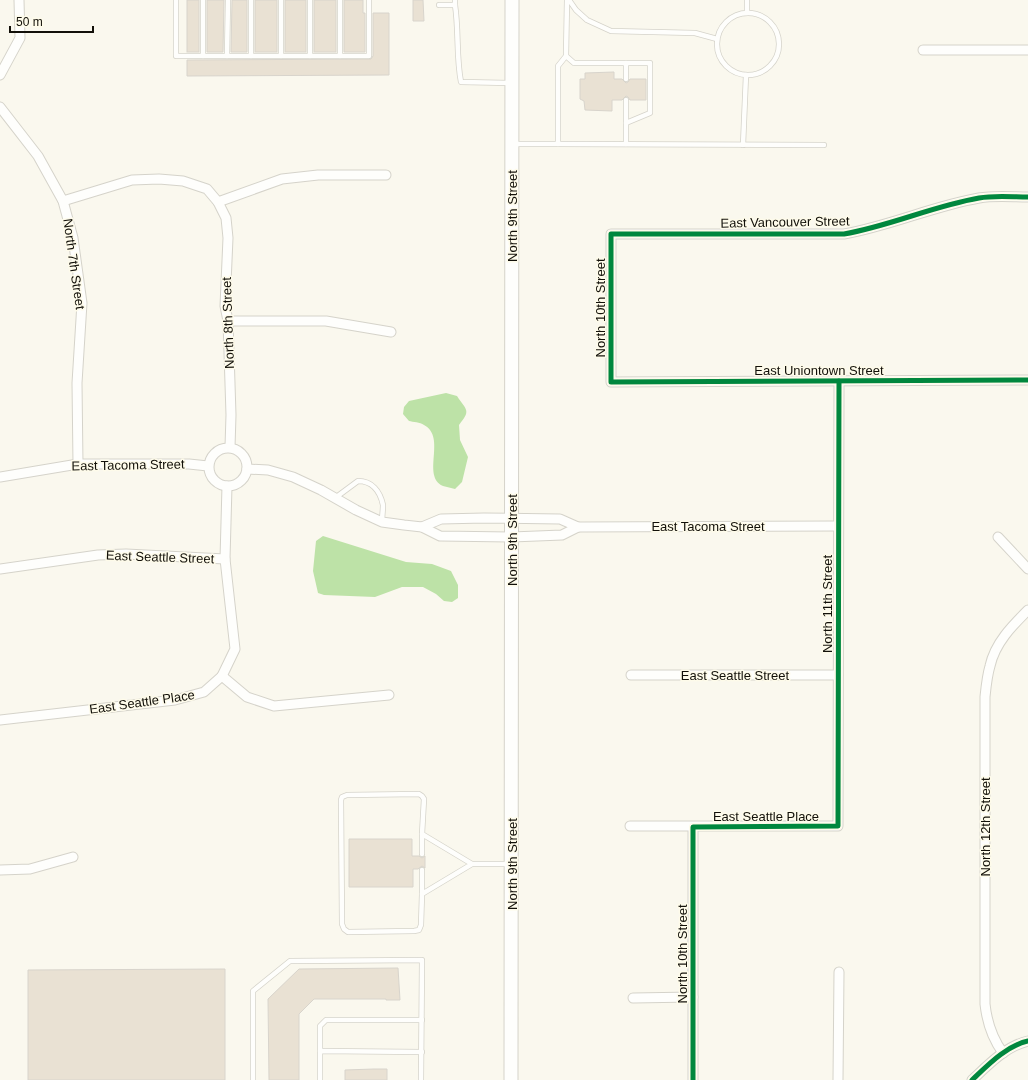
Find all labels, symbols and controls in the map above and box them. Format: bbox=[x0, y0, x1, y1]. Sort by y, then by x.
scale bar bbox=[10, 8, 93, 34]
text: 50 m bbox=[16, 15, 43, 29]
street label: North 9th Street bbox=[505, 170, 520, 262]
street label: East Vancouver Street bbox=[720, 213, 850, 231]
street label: North 7th Street bbox=[60, 218, 88, 311]
street label: North 10th Street bbox=[593, 258, 608, 358]
street label: North 8th Street bbox=[219, 277, 237, 369]
street label: East Uniontown Street bbox=[754, 363, 884, 378]
street label: East Tacoma Street bbox=[71, 457, 185, 473]
street label: North 9th Street bbox=[505, 494, 520, 586]
street label: East Tacoma Street bbox=[651, 519, 765, 534]
street label: East Seattle Street bbox=[106, 548, 215, 566]
street label: North 11th Street bbox=[820, 555, 835, 653]
street label: East Seattle Street bbox=[681, 668, 790, 683]
street label: East Seattle Place bbox=[88, 687, 196, 717]
street label: North 12th Street bbox=[978, 777, 993, 877]
street label: East Seattle Place bbox=[713, 809, 819, 824]
street label: North 9th Street bbox=[505, 818, 520, 910]
street label: North 10th Street bbox=[675, 904, 690, 1004]

